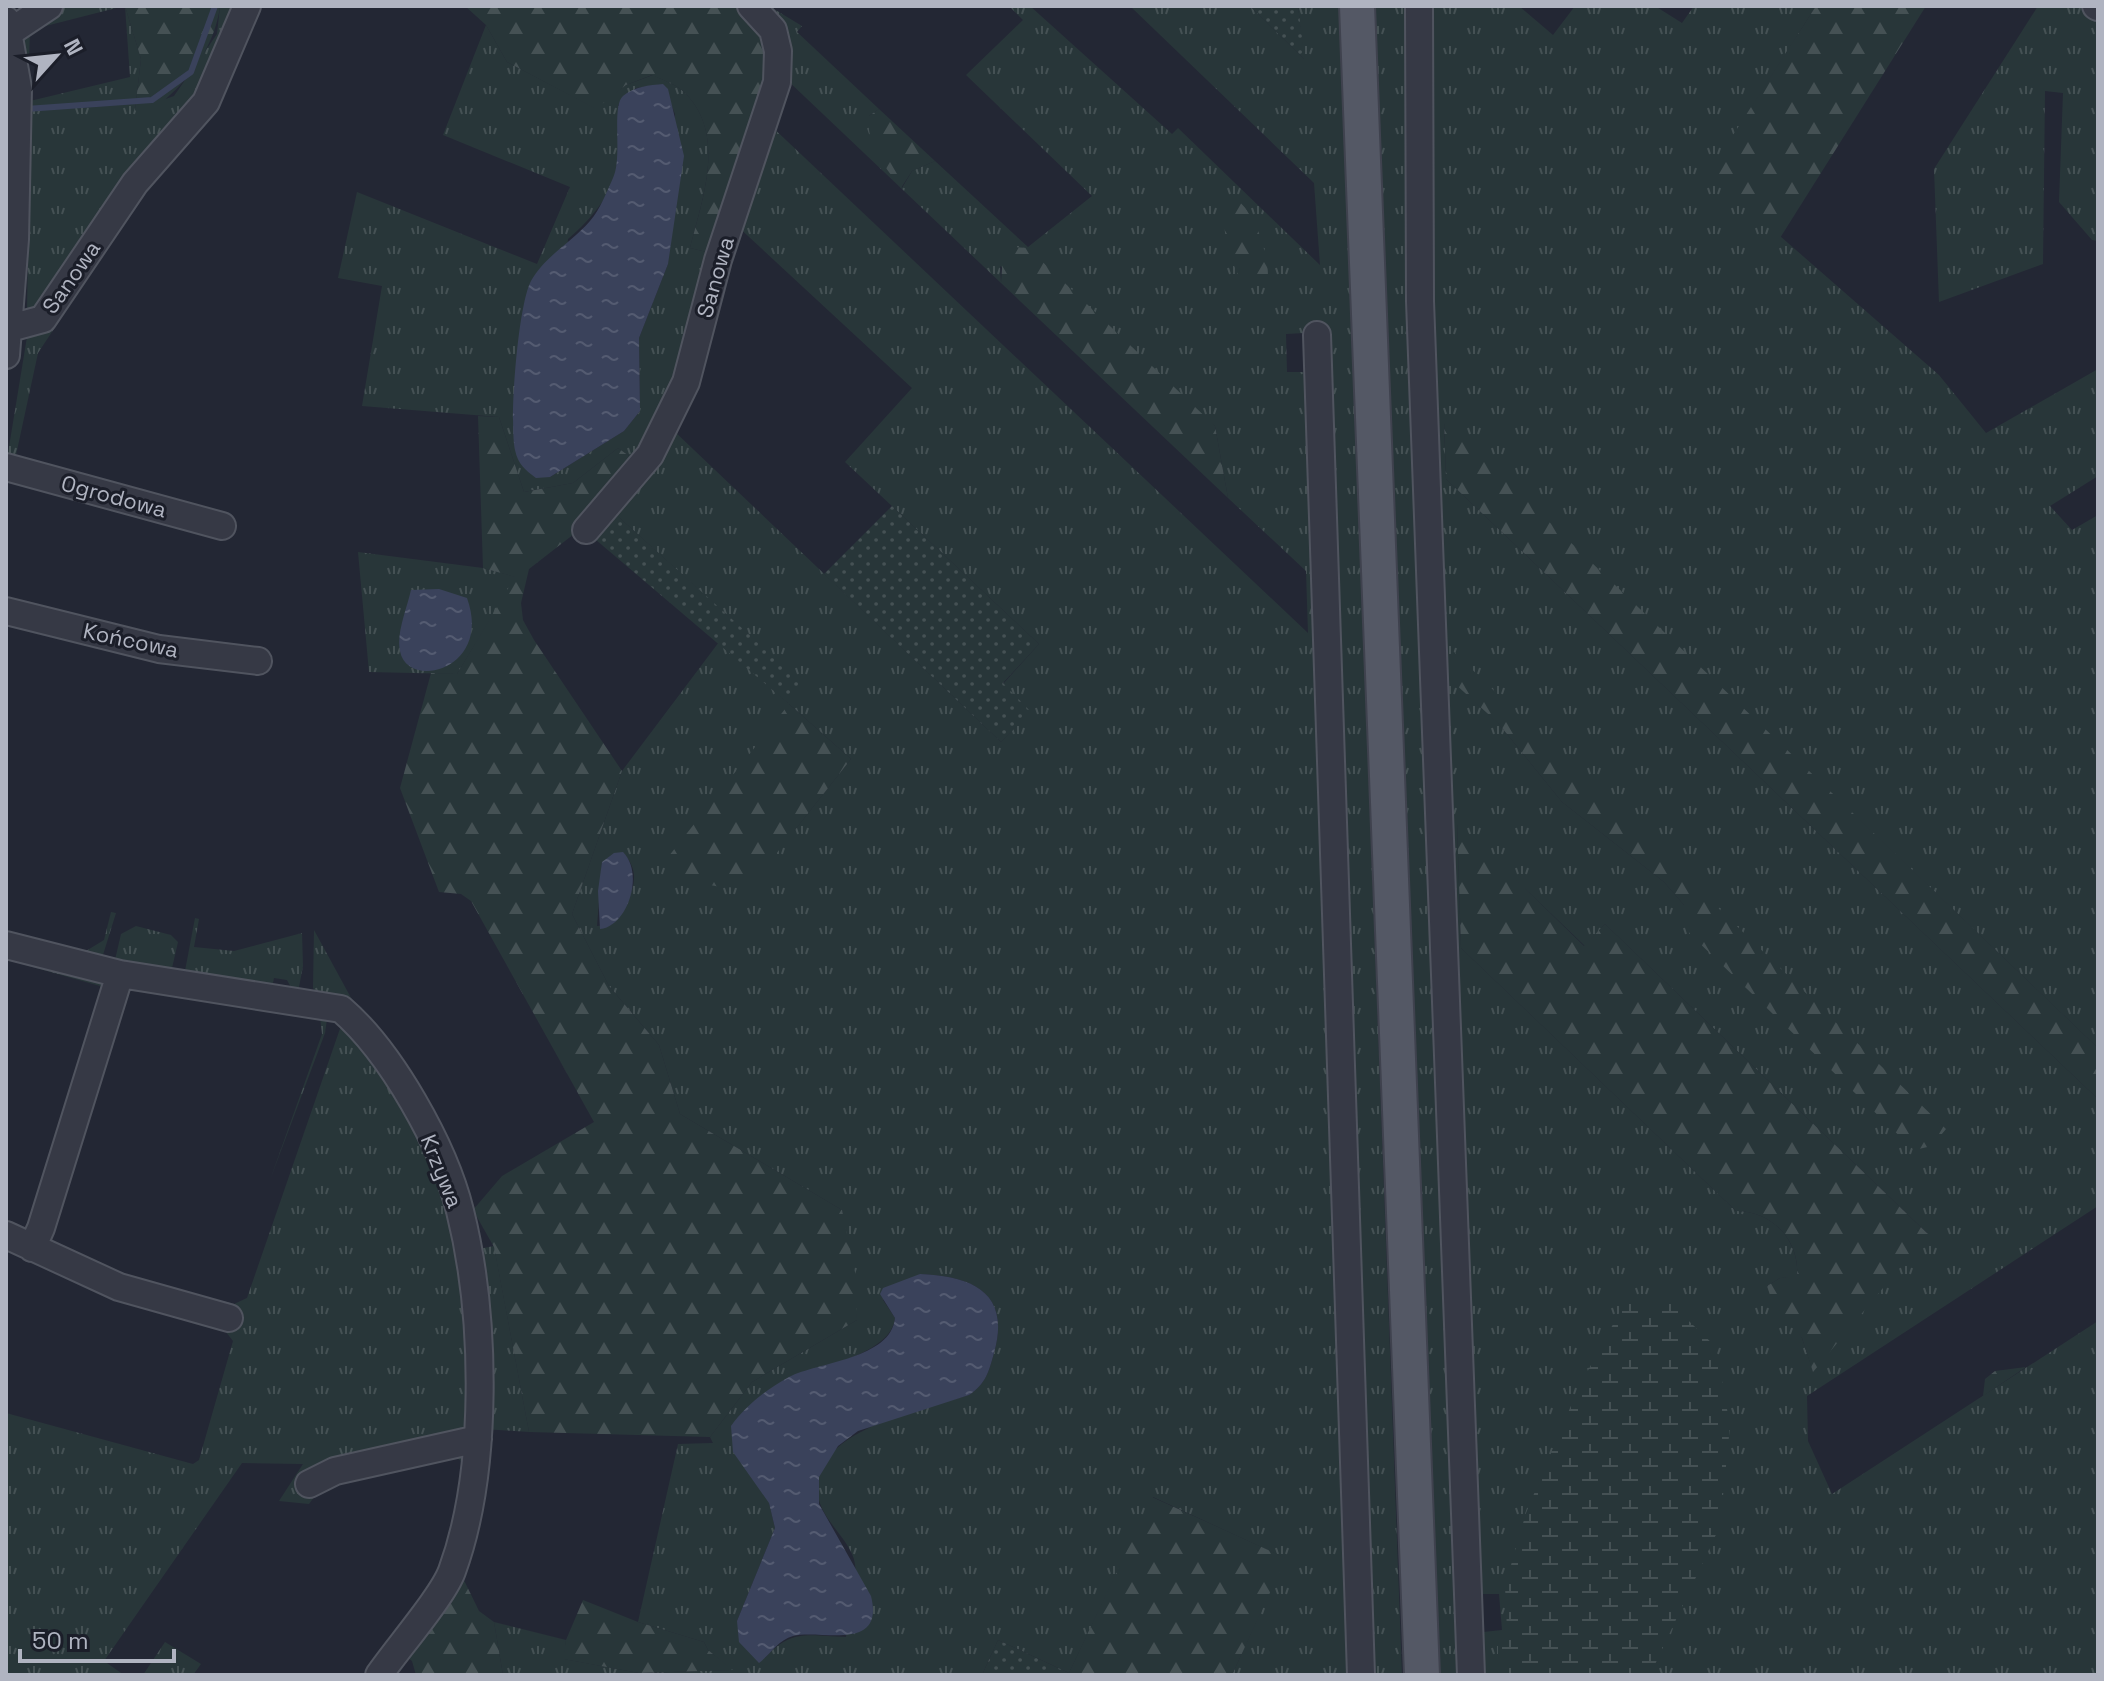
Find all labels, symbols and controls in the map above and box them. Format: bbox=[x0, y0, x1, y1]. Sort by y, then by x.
north arrow bbox=[16, 16, 96, 96]
text: N bbox=[58, 34, 90, 60]
street label: Sanowa bbox=[690, 233, 740, 321]
street label: Sanowa bbox=[36, 235, 106, 319]
street label: Ogrodowa bbox=[58, 469, 170, 524]
street label: Końcowa bbox=[81, 616, 182, 664]
street label: Krzywa bbox=[415, 1130, 469, 1212]
scale bar bbox=[20, 1613, 174, 1663]
text: 50 m bbox=[32, 1625, 89, 1656]

